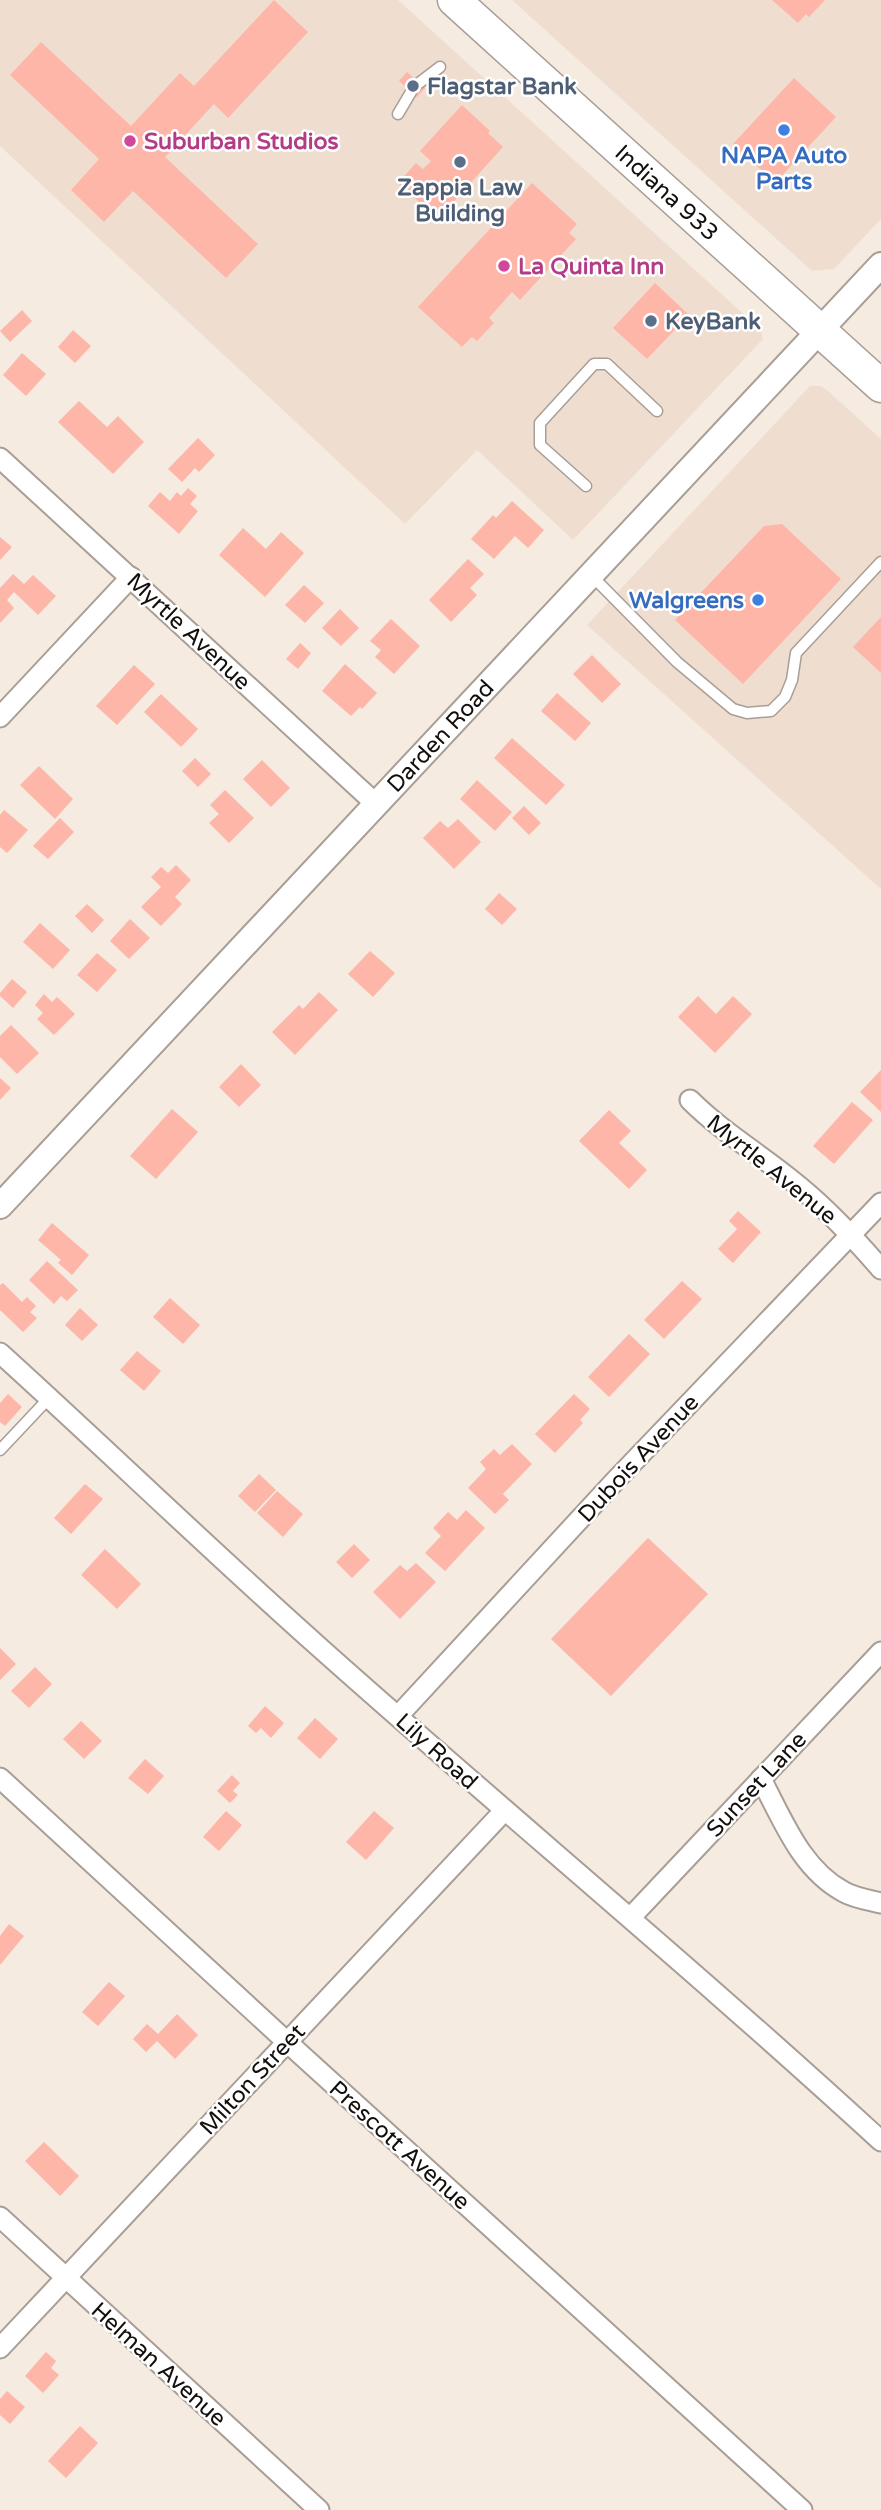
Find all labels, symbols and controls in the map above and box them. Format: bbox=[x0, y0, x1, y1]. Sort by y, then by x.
place label: Flagstar Bank bbox=[427, 73, 577, 101]
marker: Flagstar Bank bbox=[405, 78, 421, 94]
marker: NAPA Auto Parts bbox=[776, 122, 792, 138]
place label: Suburban Studios bbox=[144, 128, 338, 156]
marker: Suburban Studios bbox=[122, 133, 138, 149]
street label: Indiana 933 bbox=[609, 139, 724, 247]
place label: NAPA Auto Parts bbox=[721, 142, 847, 196]
marker: Zappia Law Building bbox=[452, 154, 468, 170]
place label: Zappia Law Building bbox=[397, 174, 523, 228]
place label: La Quinta Inn bbox=[518, 253, 664, 281]
marker: La Quinta Inn bbox=[496, 258, 512, 274]
place label: KeyBank bbox=[665, 308, 761, 336]
marker: KeyBank bbox=[643, 313, 659, 329]
street label: Myrtle Avenue bbox=[121, 567, 256, 696]
place label: Walgreens bbox=[629, 587, 744, 615]
marker: Walgreens bbox=[750, 592, 766, 608]
street label: Darden Road bbox=[382, 675, 500, 799]
street label: Myrtle Avenue bbox=[701, 1109, 842, 1231]
street label: Dubois Avenue bbox=[572, 1389, 705, 1528]
street label: Lily Road bbox=[389, 1708, 483, 1796]
street label: Sunset Lane bbox=[701, 1726, 813, 1843]
street label: Milton Street bbox=[194, 2018, 311, 2141]
street label: Prescott Avenue bbox=[323, 2075, 475, 2216]
street label: Helman Avenue bbox=[85, 2297, 232, 2433]

